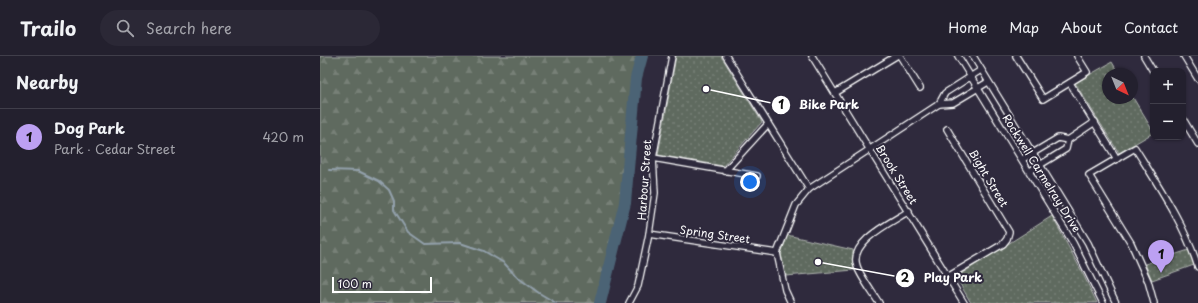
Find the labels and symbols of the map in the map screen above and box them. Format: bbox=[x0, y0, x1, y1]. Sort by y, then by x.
north arrow bbox=[1102, 68, 1138, 104]
callout: Bike Park bbox=[771, 93, 868, 117]
text: 1 bbox=[778, 95, 784, 113]
text: Bike Park bbox=[799, 95, 859, 113]
street label: Rockwell Carmelray Drive bbox=[999, 111, 1085, 236]
street label: Harbour Street bbox=[633, 139, 655, 221]
street label: Brook Street bbox=[872, 141, 922, 208]
street label: Bight Street bbox=[965, 146, 1013, 211]
your location bbox=[740, 172, 760, 192]
street label: Spring Street bbox=[679, 221, 752, 247]
pin: 1 bbox=[1148, 240, 1174, 273]
callout: Play Park bbox=[895, 266, 991, 290]
text: 2 bbox=[901, 268, 910, 286]
text: Play Park bbox=[924, 268, 982, 286]
scale bar bbox=[332, 275, 432, 294]

